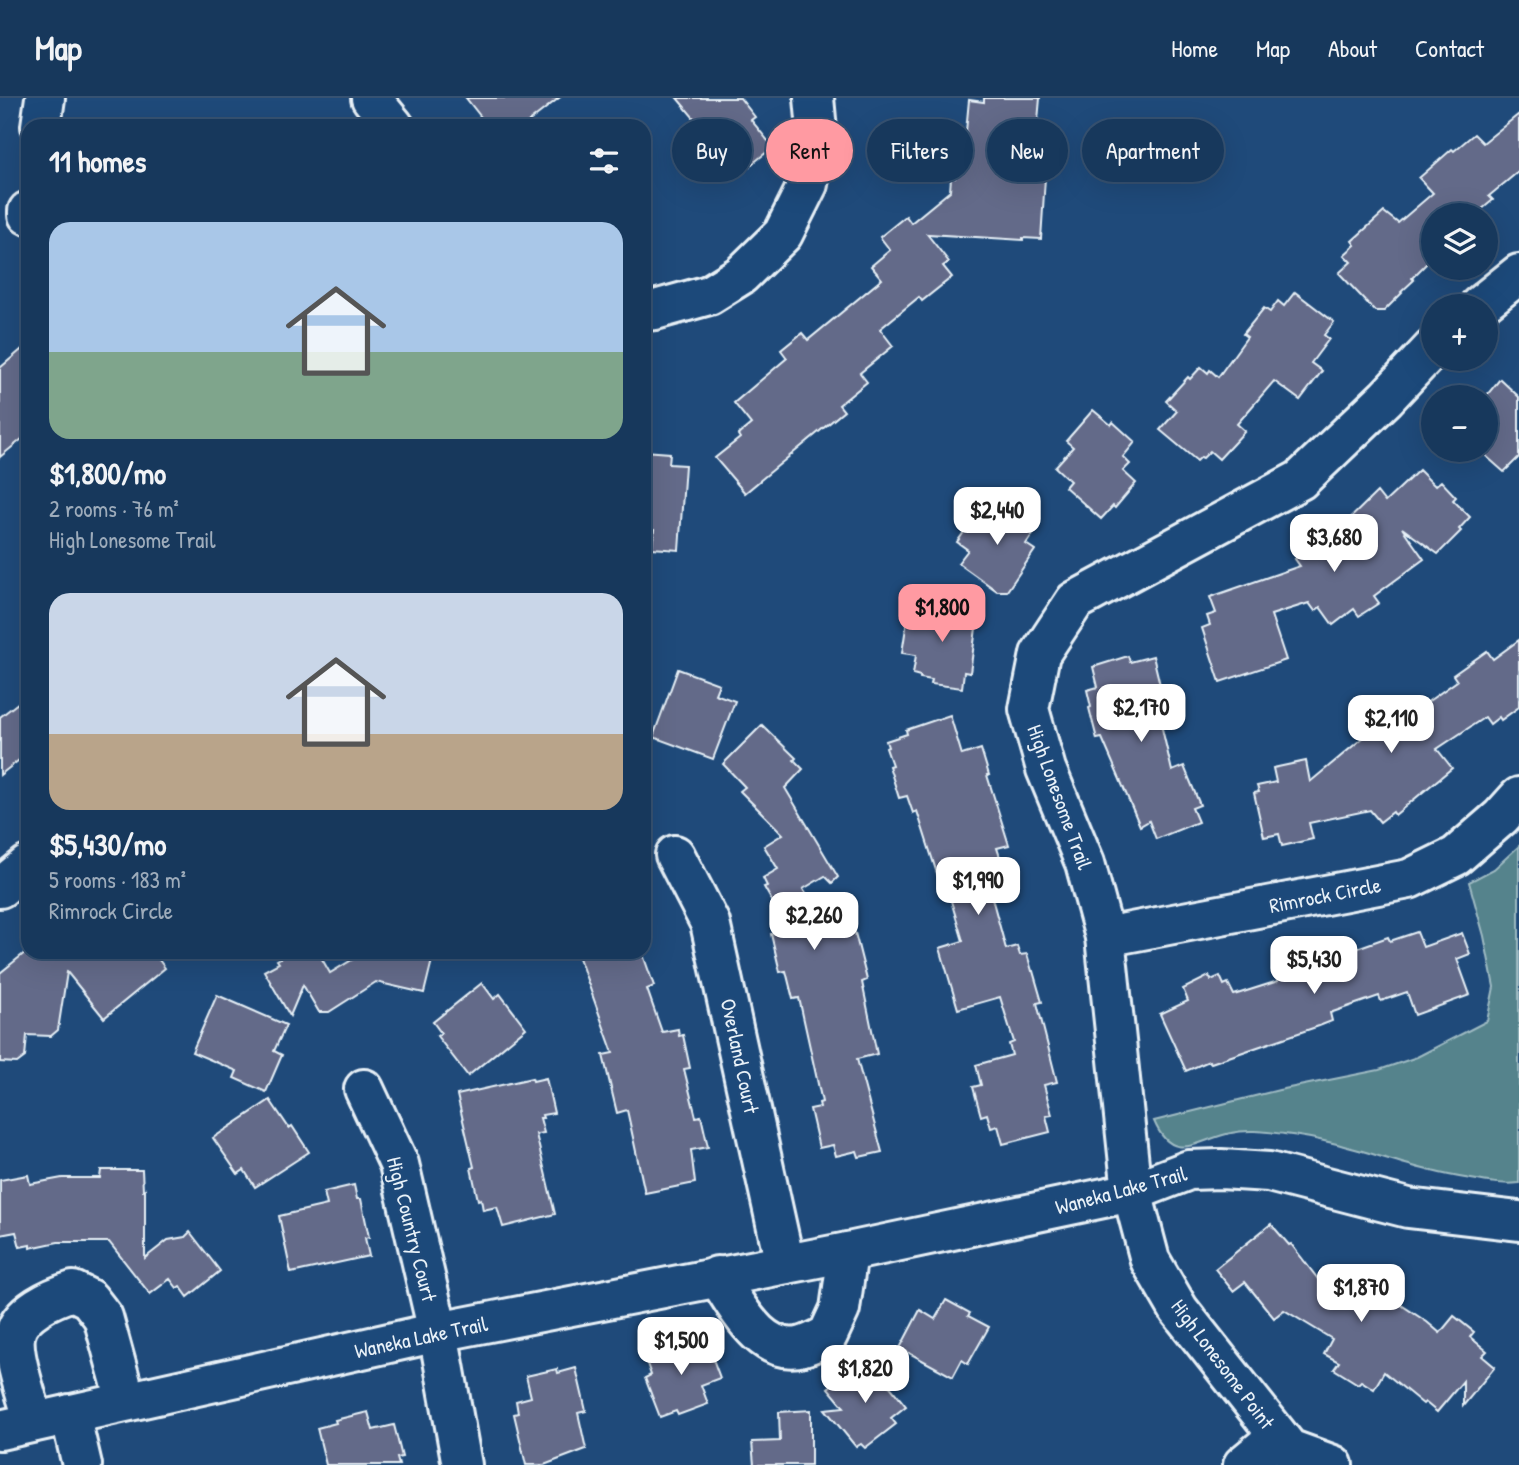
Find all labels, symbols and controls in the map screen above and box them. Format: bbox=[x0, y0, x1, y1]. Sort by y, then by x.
text: Map bbox=[35, 26, 82, 70]
text: Home bbox=[1171, 32, 1218, 64]
text: Map bbox=[1256, 32, 1290, 64]
text: About bbox=[1328, 32, 1377, 64]
text: Contact bbox=[1415, 32, 1484, 64]
chip: Buy bbox=[672, 119, 752, 182]
chip: Rent bbox=[766, 119, 853, 182]
chip: Filters bbox=[867, 119, 973, 182]
chip: New bbox=[987, 119, 1068, 182]
chip: Apartment bbox=[1082, 119, 1224, 182]
text: 11 homes bbox=[49, 141, 146, 181]
icon: filters bbox=[585, 142, 623, 180]
map controls bbox=[1421, 203, 1498, 462]
button: layers bbox=[1421, 203, 1498, 280]
icon: home bbox=[273, 268, 399, 394]
button: + bbox=[1421, 294, 1498, 371]
button: − bbox=[1421, 385, 1498, 462]
text: $1,800/mo bbox=[49, 453, 166, 493]
pin: $2,440 bbox=[940, 488, 1054, 547]
text: 2 rooms · 76 m² bbox=[49, 493, 179, 524]
text: $2,440 bbox=[970, 494, 1024, 525]
pin: $3,680 bbox=[1277, 514, 1391, 574]
text: $3,680 bbox=[1306, 521, 1362, 552]
text: High Lonesome Trail bbox=[49, 524, 216, 555]
pin: $1,800 bbox=[885, 584, 999, 644]
text: $1,800 bbox=[914, 591, 970, 622]
icon: home bbox=[273, 639, 399, 765]
pin: $2,170 bbox=[1084, 684, 1198, 744]
text: $2,170 bbox=[1112, 691, 1170, 722]
pin: $2,110 bbox=[1334, 696, 1448, 755]
text: $2,110 bbox=[1364, 702, 1418, 733]
street label: High Lonesome Trail bbox=[1020, 721, 1100, 874]
text: $5,430/mo bbox=[49, 824, 166, 864]
pin: $1,990 bbox=[921, 858, 1035, 917]
text: 5 rooms · 183 m² bbox=[49, 864, 186, 895]
text: $1,990 bbox=[952, 864, 1004, 895]
street label: Rimrock Circle bbox=[1267, 870, 1383, 920]
pin: $2,260 bbox=[757, 892, 871, 952]
text: Rimrock Circle bbox=[49, 895, 173, 926]
text: $2,260 bbox=[785, 899, 843, 930]
pin: $5,430 bbox=[1257, 936, 1371, 996]
text: $5,430 bbox=[1286, 943, 1342, 974]
street label: Overland Court bbox=[714, 996, 766, 1117]
street label: High Country Court bbox=[380, 1154, 444, 1305]
street label: Waneka Lake Trail bbox=[1052, 1158, 1190, 1222]
pin: $1,870 bbox=[1304, 1264, 1418, 1324]
text: $1,870 bbox=[1333, 1271, 1389, 1302]
street label: High Lonesome Point bbox=[1165, 1293, 1282, 1435]
street label: Waneka Lake Trail bbox=[352, 1309, 491, 1365]
pin: $1,500 bbox=[624, 1318, 738, 1377]
text: $1,500 bbox=[654, 1324, 709, 1355]
pin: $1,820 bbox=[808, 1346, 922, 1405]
text: $1,820 bbox=[837, 1352, 893, 1383]

